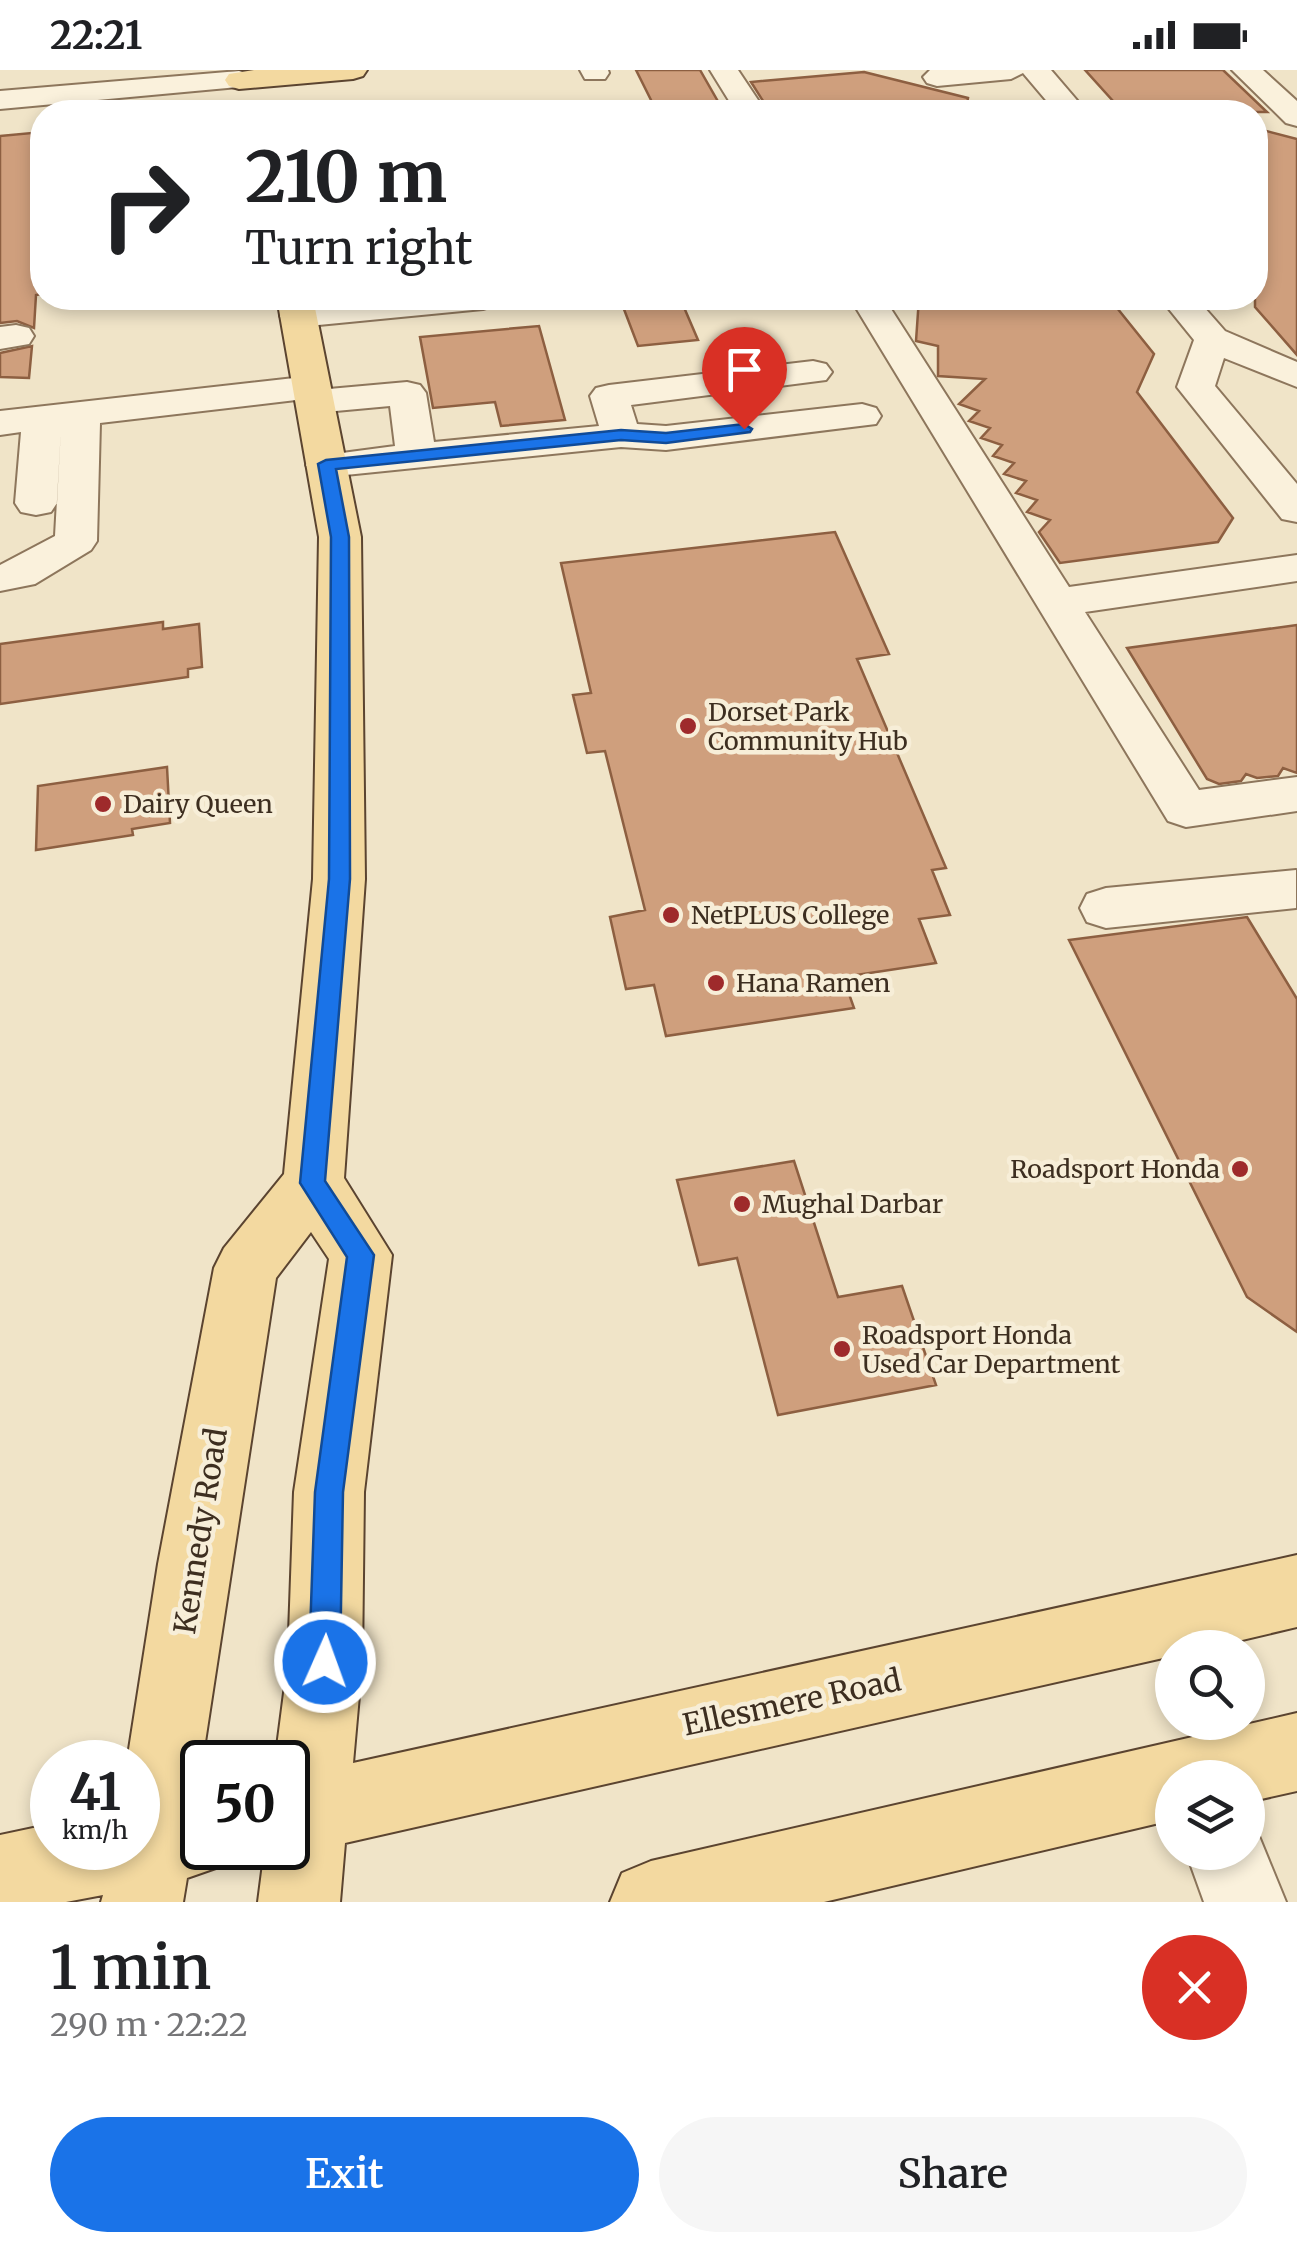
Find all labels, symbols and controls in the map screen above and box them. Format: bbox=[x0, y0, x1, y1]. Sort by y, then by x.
text: 22:21 bbox=[50, 12, 142, 59]
text: 210 m bbox=[245, 133, 447, 221]
icon: right bbox=[80, 140, 210, 270]
text: Turn right bbox=[245, 220, 473, 276]
pin bbox=[702, 327, 787, 430]
icon: arrive bbox=[717, 342, 772, 397]
place label: Dorset Park Community Hub bbox=[708, 696, 908, 757]
marker: Dorset Park Community Hub bbox=[677, 715, 699, 737]
place label: Dairy Queen bbox=[123, 788, 273, 820]
marker: Dairy Queen bbox=[92, 793, 114, 815]
place label: NetPLUS College bbox=[691, 899, 889, 931]
marker: NetPLUS College bbox=[660, 904, 682, 926]
place label: Hana Ramen bbox=[736, 967, 890, 999]
marker: Hana Ramen bbox=[705, 972, 727, 994]
place label: Roadsport Honda bbox=[1010, 1153, 1220, 1185]
marker: Roadsport Honda bbox=[1229, 1158, 1251, 1180]
place label: Mughal Darbar bbox=[762, 1188, 943, 1220]
marker: Mughal Darbar bbox=[731, 1193, 753, 1215]
place label: Roadsport Honda Used Car Department bbox=[862, 1319, 1120, 1380]
marker: Roadsport Honda Used Car Department bbox=[831, 1338, 853, 1360]
street label: Kennedy Road bbox=[165, 1425, 235, 1636]
position arrow bbox=[273, 1610, 377, 1714]
map controls bbox=[1155, 1630, 1265, 1870]
button: search bbox=[1155, 1630, 1265, 1740]
street label: Ellesmere Road bbox=[679, 1660, 904, 1744]
speed limit sign: 50 bbox=[180, 1740, 310, 1870]
button: layers bbox=[1155, 1760, 1265, 1870]
text: 41 bbox=[69, 1761, 121, 1824]
text: km/h bbox=[62, 1814, 128, 1846]
text: 1 min bbox=[50, 1930, 211, 2005]
button: close bbox=[1142, 1935, 1247, 2040]
text: 290 m · 22:22 bbox=[50, 2005, 248, 2045]
button: Exit bbox=[50, 2117, 639, 2232]
button: Share bbox=[659, 2117, 1247, 2232]

